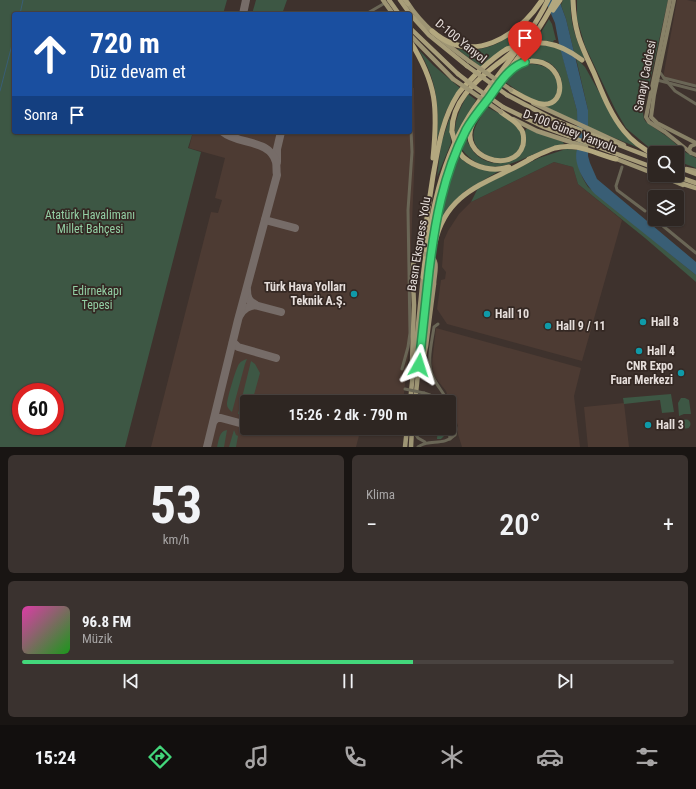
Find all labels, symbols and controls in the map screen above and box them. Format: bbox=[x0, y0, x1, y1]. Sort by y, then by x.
street label: D-100 Yanyol bbox=[433, 16, 489, 66]
pin bbox=[508, 21, 542, 62]
text: 720 m bbox=[90, 27, 160, 60]
icon: arrive bbox=[514, 27, 536, 49]
icon: ahead bbox=[24, 28, 76, 80]
street label: Sanayi Caddesi bbox=[631, 39, 659, 113]
text: Düz devam et bbox=[90, 61, 186, 82]
icon: arrive bbox=[66, 104, 88, 126]
text: Sonra bbox=[24, 106, 58, 124]
street label: D-100 Güney Yanyolu bbox=[521, 107, 619, 155]
map controls bbox=[648, 146, 684, 226]
button: search bbox=[648, 146, 684, 182]
button: layers bbox=[648, 190, 684, 226]
street label: Basın Ekspress Yolu bbox=[405, 196, 433, 292]
park label: Atatürk Havalimanı Millet Bahçesi bbox=[45, 208, 135, 236]
place label: Türk Hava Yolları Teknik A.Ş. bbox=[264, 280, 346, 308]
park label: Edirnekapı Tepesi bbox=[72, 284, 122, 312]
marker: Türk Hava Yolları Teknik A.Ş. bbox=[349, 289, 359, 299]
place label: Hall 10 bbox=[495, 307, 529, 321]
marker: Hall 10 bbox=[482, 309, 492, 319]
place label: Hall 8 bbox=[651, 315, 679, 329]
marker: Hall 8 bbox=[638, 317, 648, 327]
place label: Hall 9 / 11 bbox=[556, 319, 606, 333]
marker: Hall 9 / 11 bbox=[543, 321, 553, 331]
position arrow bbox=[398, 344, 440, 386]
place label: Hall 4 bbox=[647, 344, 675, 358]
marker: Hall 4 bbox=[634, 346, 644, 356]
place label: CNR Expo Fuar Merkezi bbox=[610, 359, 673, 387]
marker: CNR Expo Fuar Merkezi bbox=[676, 368, 686, 378]
speed limit sign: 60 bbox=[12, 383, 64, 435]
text: 15:26 · 2 dk · 790 m bbox=[289, 406, 407, 424]
place label: Hall 3 bbox=[656, 418, 684, 432]
marker: Hall 3 bbox=[643, 420, 653, 430]
text: 53 bbox=[150, 475, 202, 536]
text: Klima bbox=[366, 487, 395, 502]
text: 20° bbox=[499, 507, 541, 542]
text: − bbox=[366, 512, 377, 537]
text: + bbox=[663, 512, 674, 537]
text: km/h bbox=[163, 532, 189, 547]
text: 96.8 FM bbox=[82, 613, 131, 631]
text: Müzik bbox=[82, 631, 113, 646]
icon: previous bbox=[120, 670, 142, 692]
icon: pause bbox=[337, 670, 359, 692]
icon: next bbox=[554, 670, 576, 692]
icon: directions bbox=[146, 743, 174, 771]
icon: music bbox=[243, 743, 271, 771]
icon: phone bbox=[341, 743, 369, 771]
icon: climate bbox=[438, 743, 466, 771]
icon: car bbox=[536, 743, 564, 771]
icon: filters bbox=[633, 743, 661, 771]
text: 15:24 bbox=[35, 747, 76, 768]

